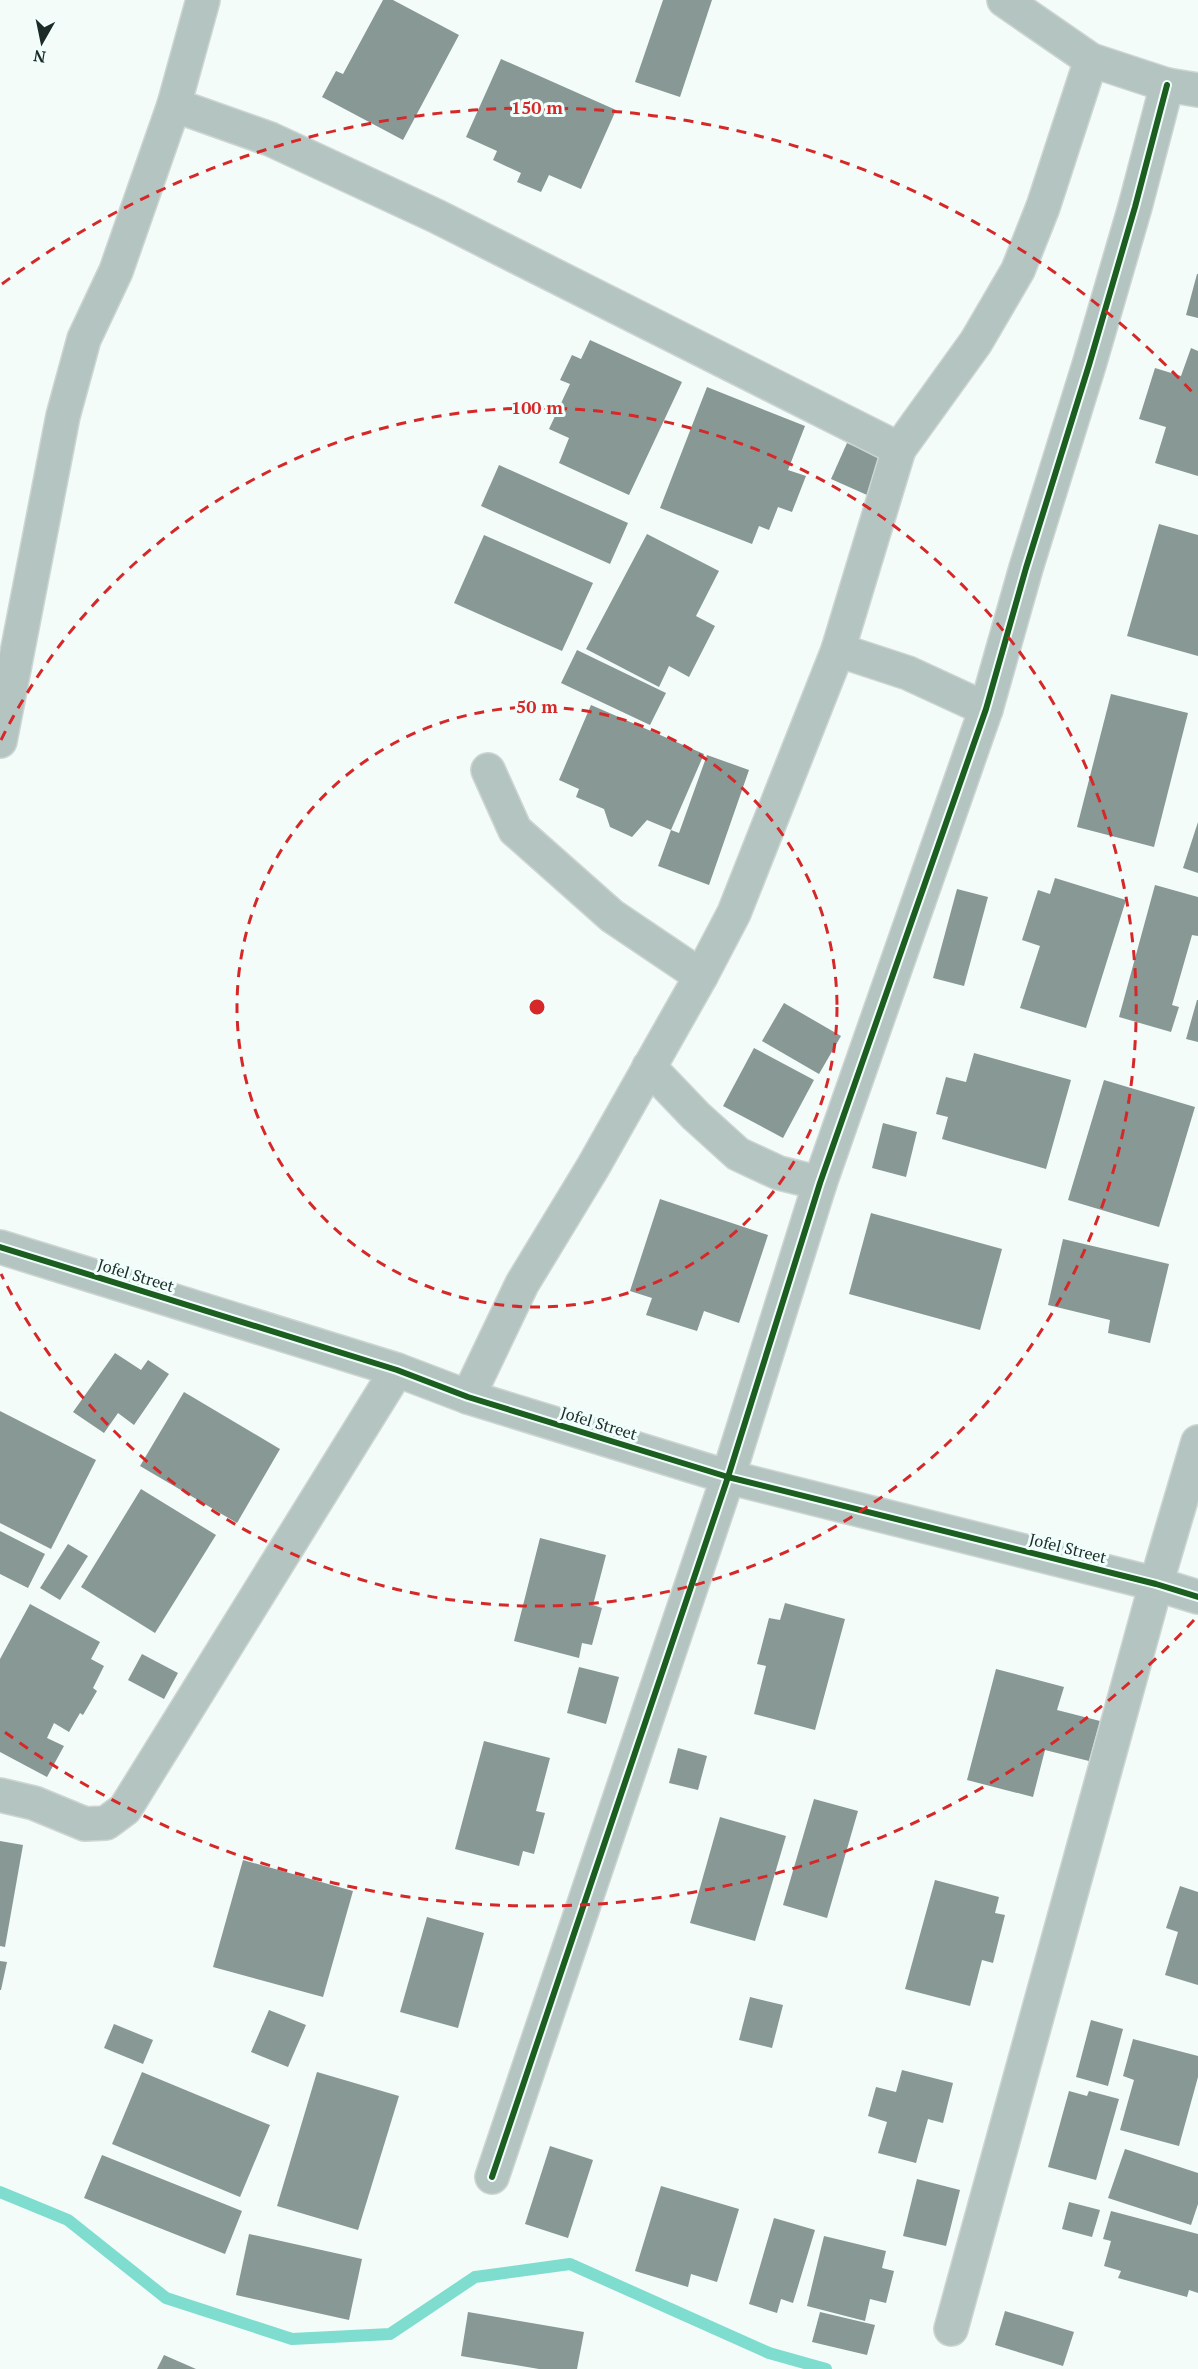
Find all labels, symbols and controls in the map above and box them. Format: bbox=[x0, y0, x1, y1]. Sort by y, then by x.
north arrow bbox=[12, 12, 72, 72]
text: N bbox=[32, 45, 47, 69]
text: 150 m bbox=[511, 95, 563, 119]
text: 100 m bbox=[511, 395, 563, 419]
text: 50 m bbox=[516, 694, 558, 718]
centre of rings bbox=[527, 997, 547, 1017]
street label: Jofel Street bbox=[95, 1253, 177, 1297]
street label: Jofel Street bbox=[558, 1401, 640, 1445]
street label: Jofel Street bbox=[1027, 1528, 1109, 1568]

